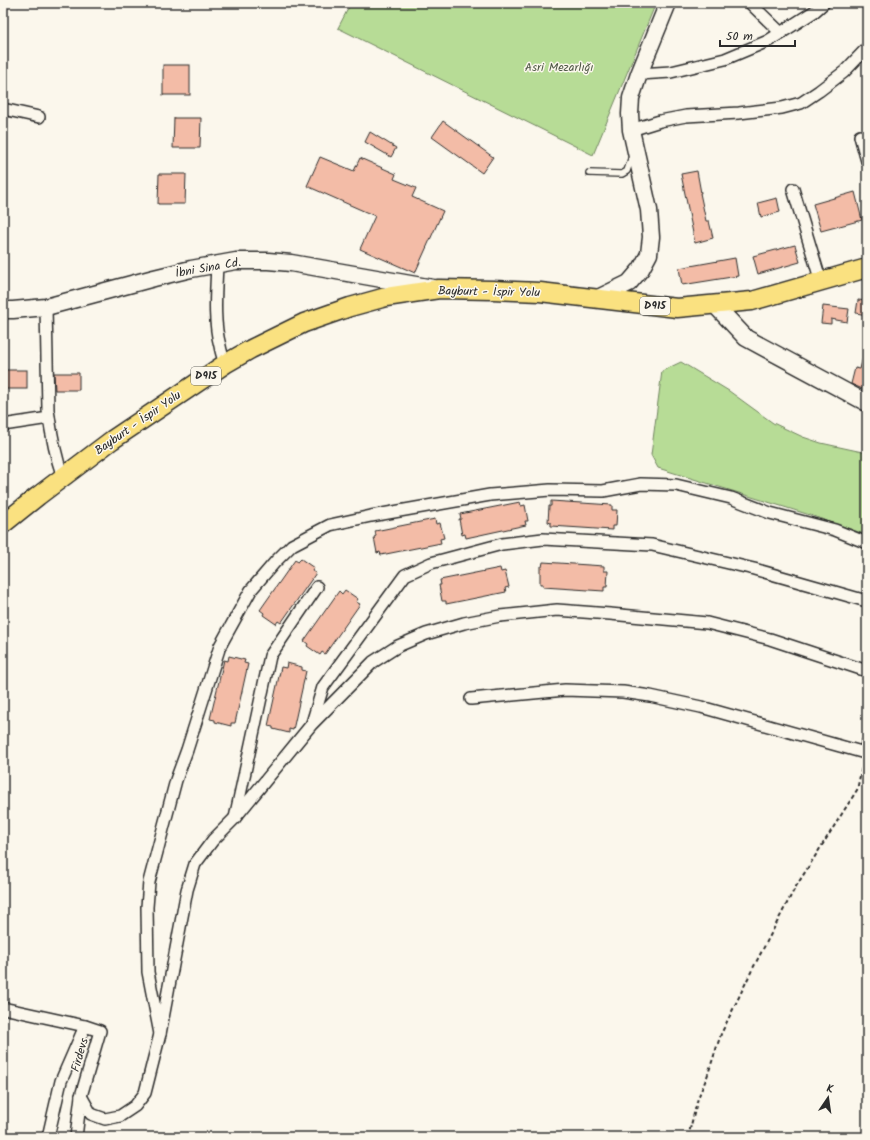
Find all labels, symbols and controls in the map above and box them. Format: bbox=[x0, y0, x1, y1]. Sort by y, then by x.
scale bar bbox=[720, 22, 795, 48]
text: 50 m bbox=[726, 27, 753, 46]
park label: Asri Mezarlığı bbox=[525, 58, 593, 77]
street label: İbni Sina Cd. bbox=[174, 253, 242, 283]
street label: Bayburt - İspir Yolu bbox=[438, 282, 540, 302]
road number: D915 bbox=[640, 297, 670, 315]
road number: D915 bbox=[191, 367, 221, 385]
street label: Bayburt - İspir Yolu bbox=[91, 386, 185, 460]
street label: Firdevs bbox=[66, 1036, 94, 1074]
north arrow bbox=[808, 1078, 848, 1118]
text: K bbox=[825, 1080, 836, 1099]

